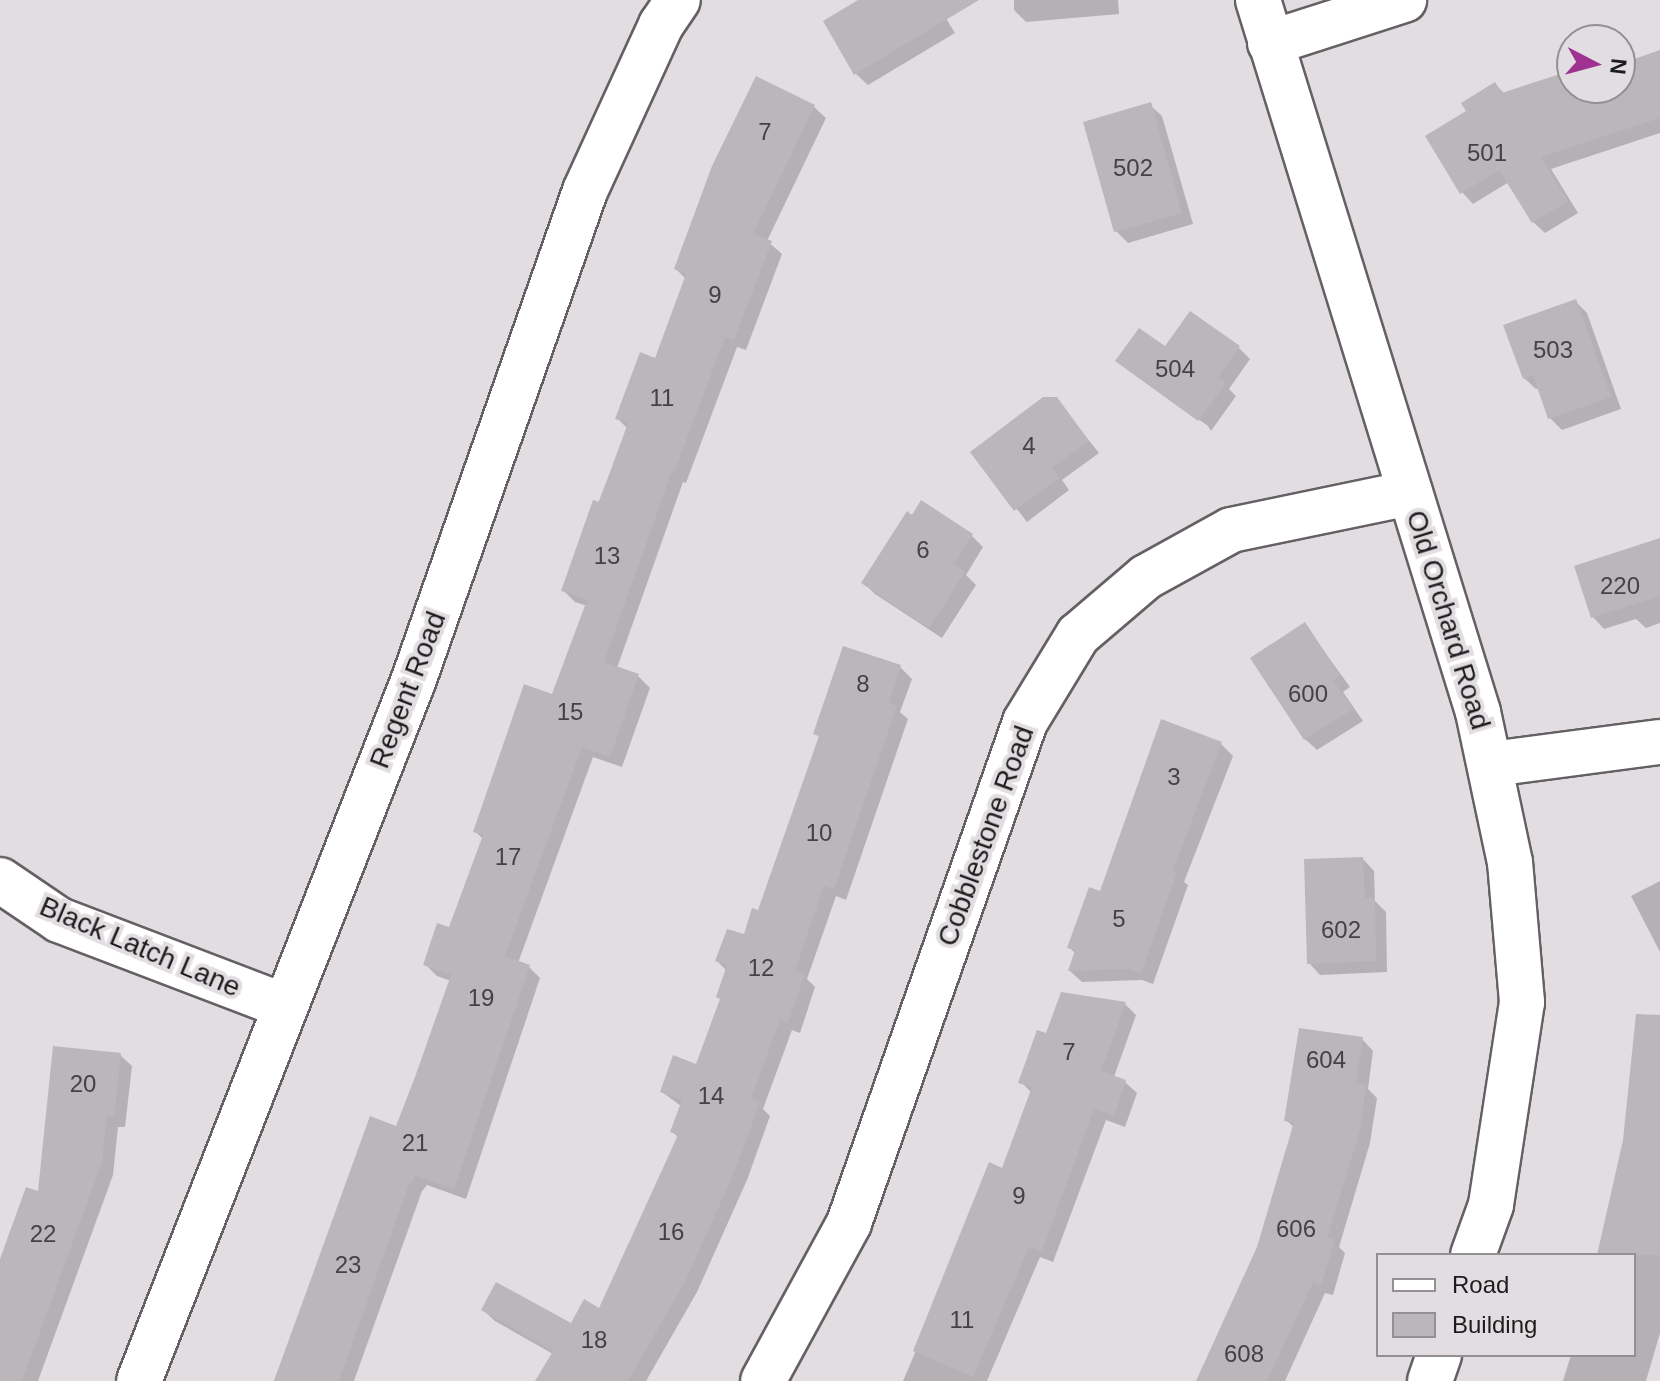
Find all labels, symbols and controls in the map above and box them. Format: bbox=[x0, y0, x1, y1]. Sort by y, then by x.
north arrow bbox=[1556, 24, 1636, 104]
text: N bbox=[1605, 57, 1632, 76]
house number: 7 bbox=[758, 118, 772, 146]
house number: 501 bbox=[1467, 139, 1507, 167]
house number: 502 bbox=[1113, 154, 1153, 182]
house number: 9 bbox=[708, 281, 722, 309]
house number: 503 bbox=[1533, 336, 1573, 364]
house number: 504 bbox=[1155, 355, 1195, 383]
house number: 11 bbox=[650, 384, 674, 412]
house number: 4 bbox=[1022, 432, 1036, 460]
street label: Old Orchard Road bbox=[1399, 506, 1497, 734]
house number: 6 bbox=[916, 536, 930, 564]
house number: 13 bbox=[594, 542, 620, 570]
house number: 220 bbox=[1600, 572, 1640, 600]
street label: Regent Road bbox=[363, 607, 453, 773]
house number: 8 bbox=[856, 670, 870, 698]
house number: 600 bbox=[1288, 680, 1328, 708]
house number: 15 bbox=[557, 698, 583, 726]
street label: Cobblestone Road bbox=[931, 721, 1041, 951]
house number: 3 bbox=[1167, 763, 1181, 791]
house number: 10 bbox=[806, 819, 832, 847]
house number: 17 bbox=[495, 843, 521, 871]
street label: Black Latch Lane bbox=[35, 890, 245, 1004]
house number: 5 bbox=[1112, 905, 1126, 933]
house number: 602 bbox=[1321, 916, 1361, 944]
house number: 12 bbox=[748, 954, 774, 982]
house number: 19 bbox=[468, 984, 494, 1012]
house number: 7 bbox=[1062, 1038, 1076, 1066]
house number: 604 bbox=[1306, 1046, 1346, 1074]
house number: 20 bbox=[70, 1070, 96, 1098]
house number: 14 bbox=[698, 1082, 724, 1110]
house number: 21 bbox=[402, 1129, 428, 1157]
house number: 9 bbox=[1012, 1182, 1026, 1210]
house number: 606 bbox=[1276, 1215, 1316, 1243]
house number: 16 bbox=[658, 1218, 684, 1246]
house number: 22 bbox=[30, 1220, 56, 1248]
house number: 23 bbox=[335, 1251, 361, 1279]
legend bbox=[1376, 1253, 1636, 1357]
text: Road bbox=[1452, 1271, 1509, 1298]
house number: 11 bbox=[950, 1306, 974, 1334]
text: Building bbox=[1452, 1311, 1537, 1338]
house number: 18 bbox=[581, 1326, 607, 1354]
house number: 608 bbox=[1224, 1340, 1264, 1368]

